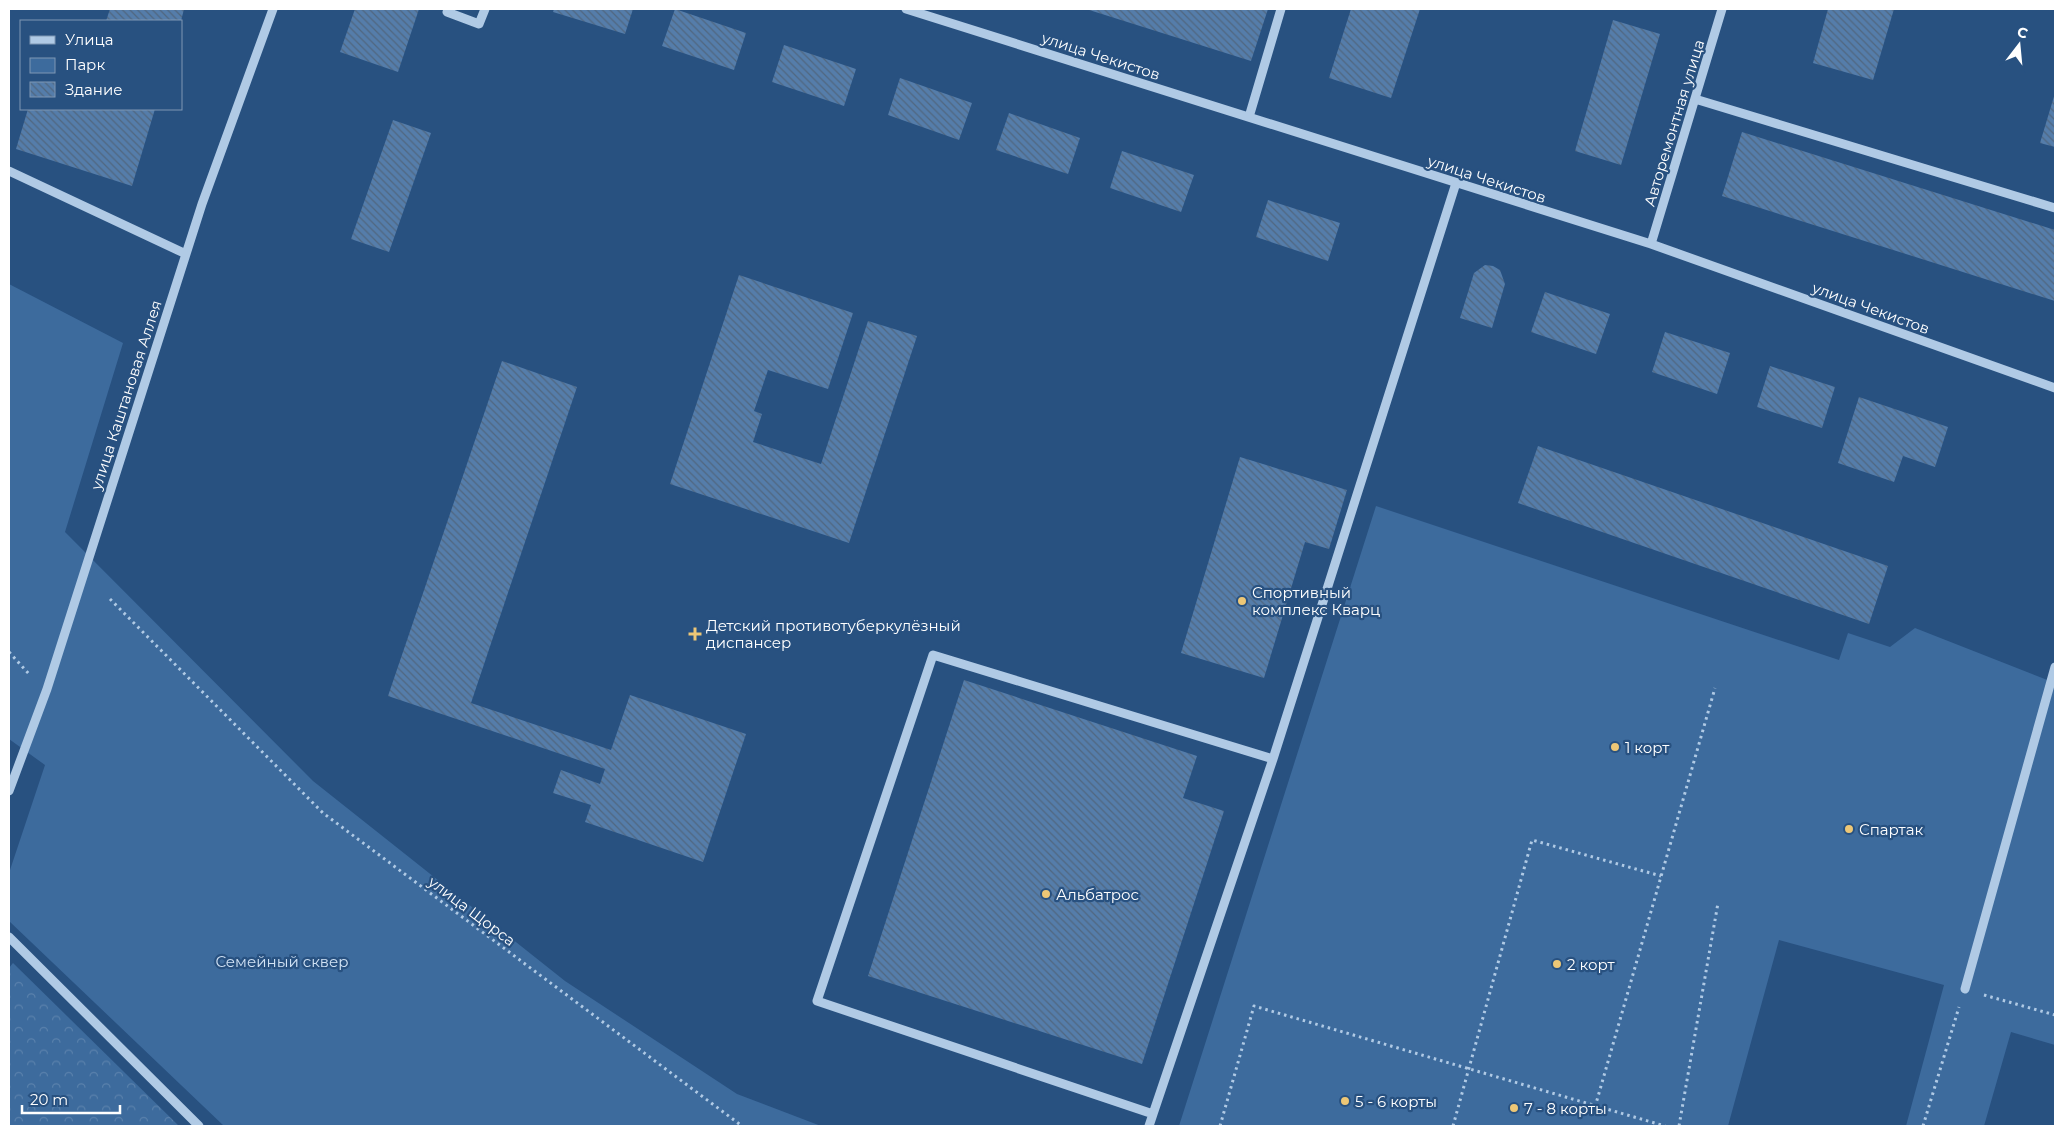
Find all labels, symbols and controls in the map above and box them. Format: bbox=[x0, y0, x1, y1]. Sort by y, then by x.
legend bbox=[20, 20, 182, 110]
north arrow bbox=[1994, 20, 2044, 70]
text: С bbox=[2015, 22, 2030, 43]
street label: улица Чекистов bbox=[1038, 28, 1163, 84]
text: Улица bbox=[65, 30, 113, 49]
street label: Авторемонтная улица bbox=[1640, 37, 1708, 209]
text: Парк bbox=[65, 55, 105, 74]
text: Здание bbox=[65, 80, 123, 99]
street label: улица Чекистов bbox=[1424, 151, 1549, 207]
street label: улица Чекистов bbox=[1809, 278, 1932, 338]
street label: улица Каштановая Аллея bbox=[86, 298, 166, 493]
place label: Спортивный комплекс Кварц bbox=[1252, 583, 1380, 619]
marker: Спортивный комплекс Кварц bbox=[1236, 595, 1248, 607]
place label: Детский противотуберкулёзный диспансер bbox=[706, 616, 961, 652]
marker: Детский противотуберкулёзный диспансер bbox=[688, 627, 702, 641]
place label: 1 корт bbox=[1625, 738, 1670, 757]
marker: 1 корт bbox=[1609, 741, 1621, 753]
place label: Спартак bbox=[1859, 820, 1923, 839]
marker: Спартак bbox=[1843, 823, 1855, 835]
street label: улица Щорса bbox=[424, 871, 519, 950]
place label: Альбатрос bbox=[1056, 885, 1139, 904]
marker: Альбатрос bbox=[1040, 888, 1052, 900]
park label: Семейный сквер bbox=[215, 952, 349, 971]
place label: 2 корт bbox=[1567, 955, 1615, 974]
marker: 2 корт bbox=[1551, 958, 1563, 970]
scale bar bbox=[22, 1082, 120, 1114]
text: 20 m bbox=[30, 1090, 68, 1109]
place label: 5 - 6 корты bbox=[1355, 1092, 1437, 1111]
marker: 5 - 6 корты bbox=[1339, 1095, 1351, 1107]
place label: 7 - 8 корты bbox=[1524, 1099, 1607, 1118]
marker: 7 - 8 корты bbox=[1508, 1102, 1520, 1114]

